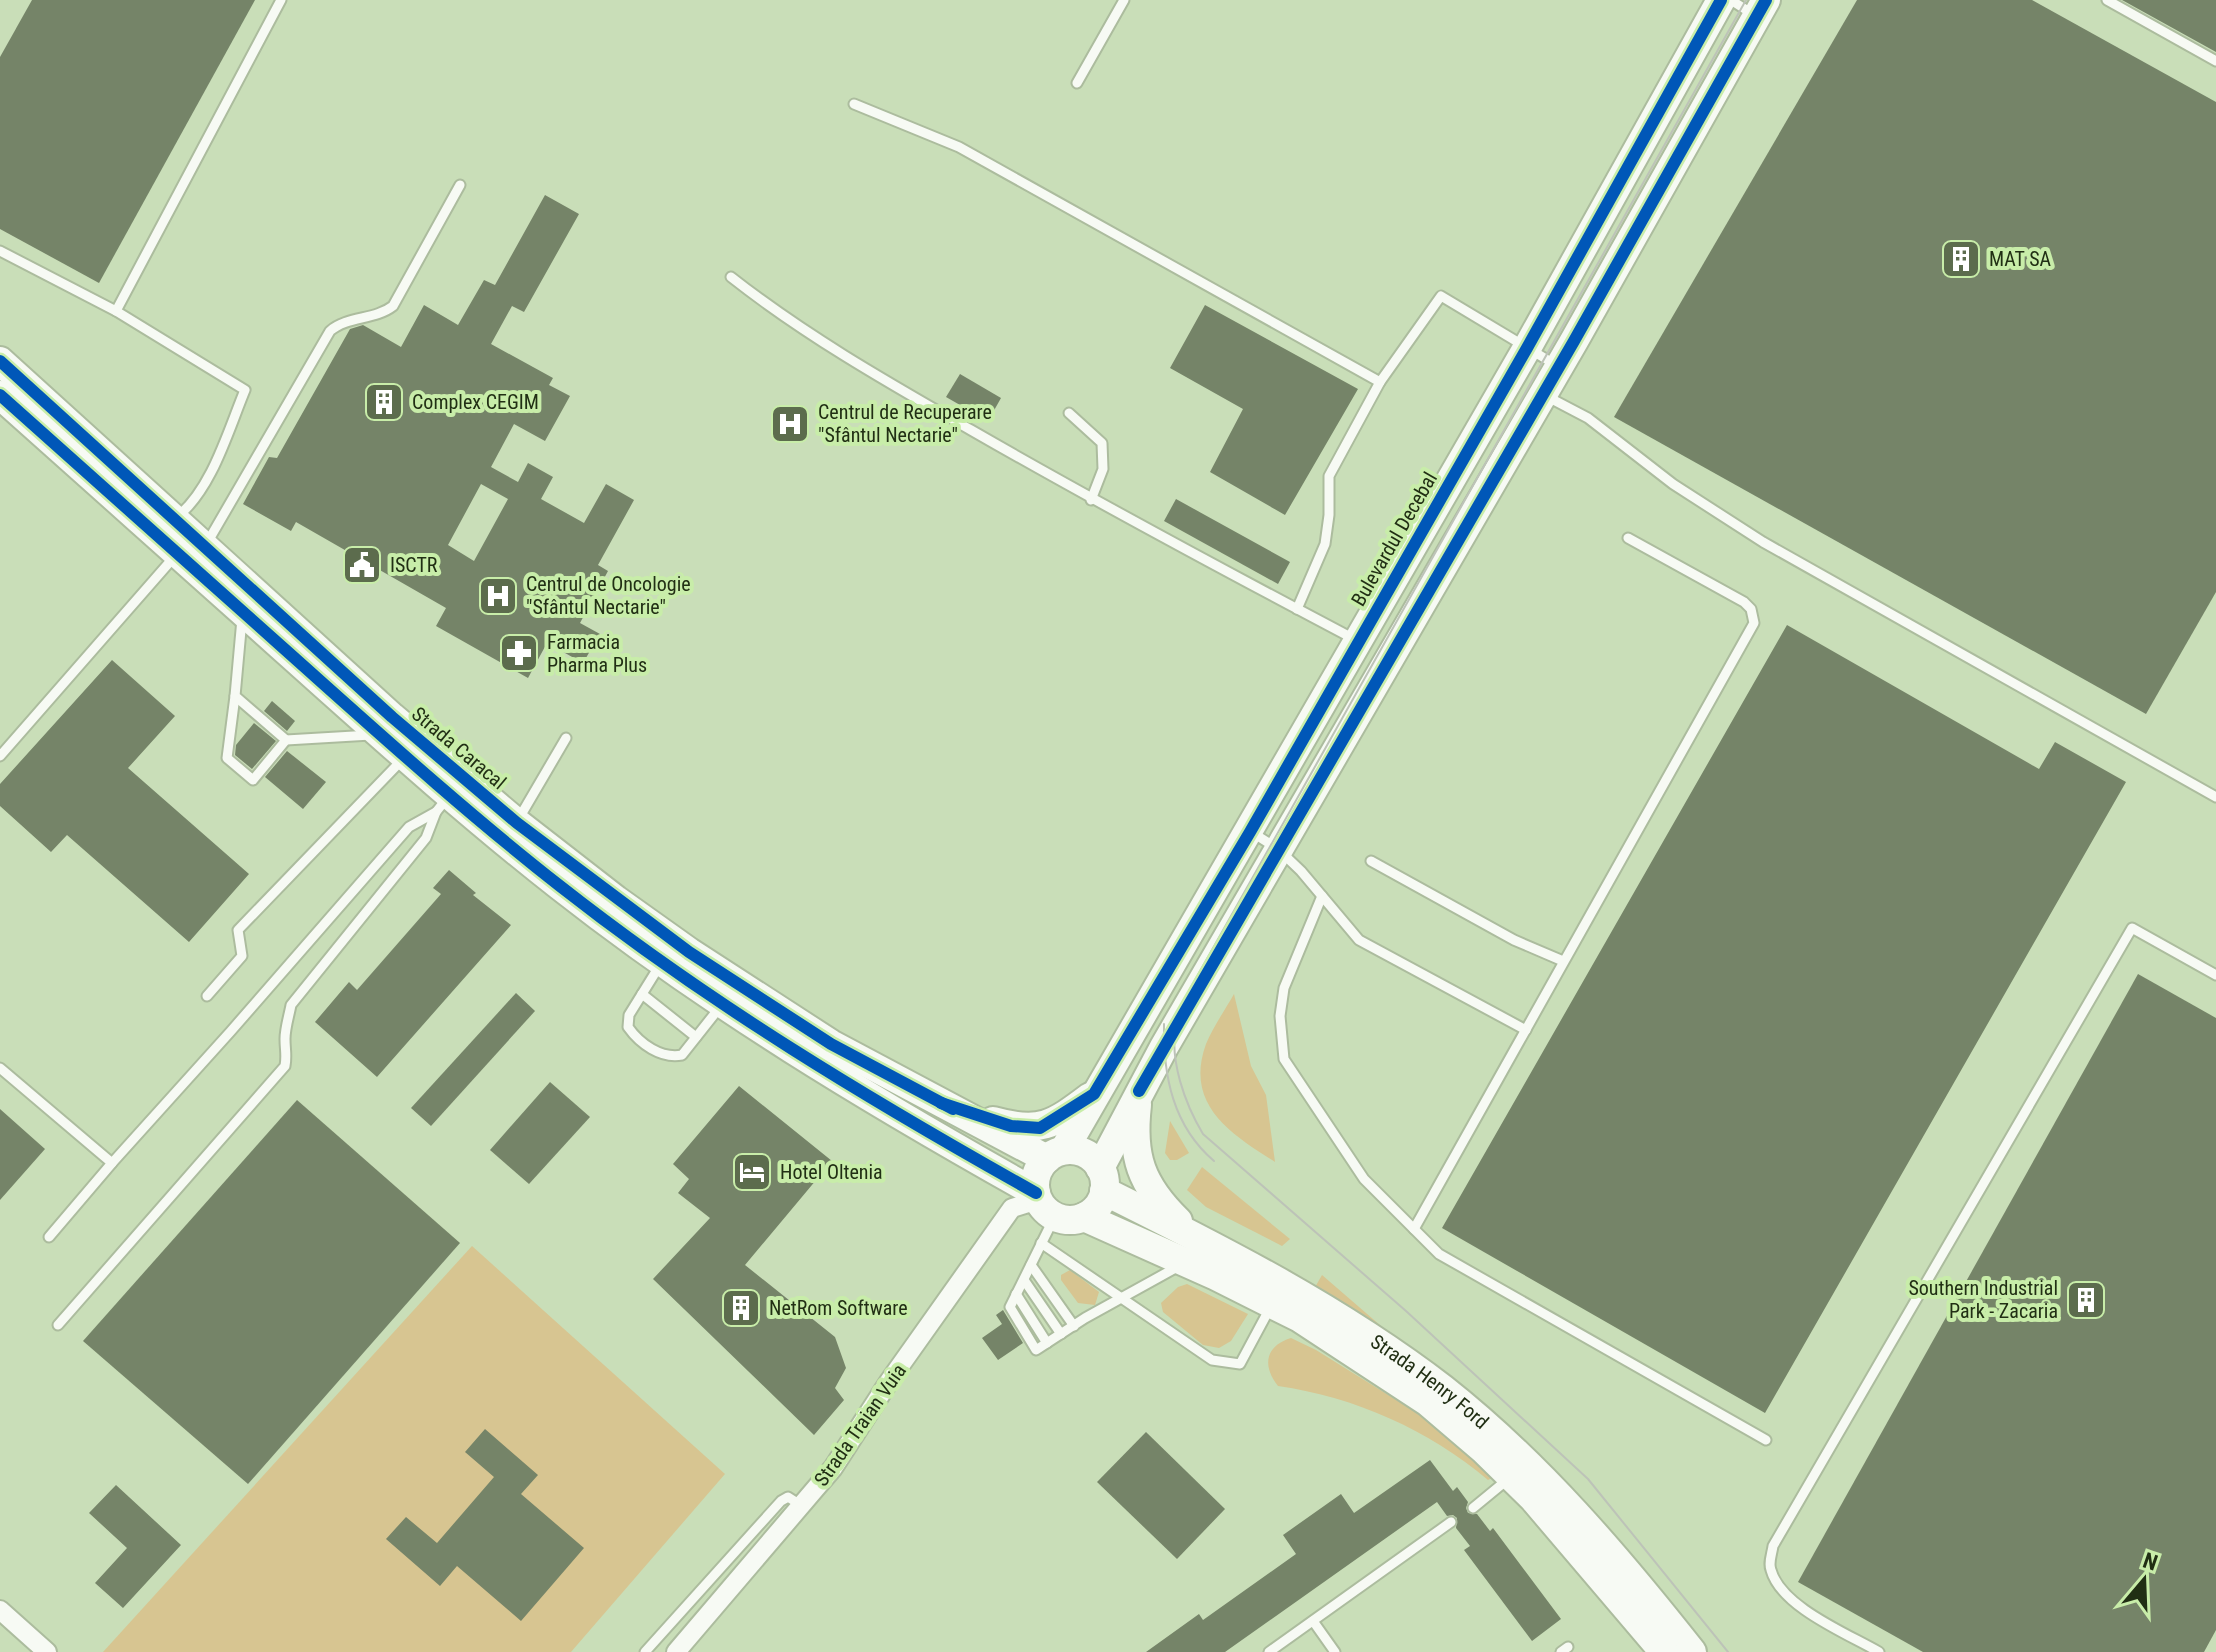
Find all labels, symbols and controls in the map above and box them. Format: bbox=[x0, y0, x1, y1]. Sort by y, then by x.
building icon: MAT SA bbox=[1940, 238, 1982, 280]
place label: MAT SA bbox=[1989, 247, 2052, 271]
building icon: Complex CEGIM bbox=[363, 381, 405, 423]
place label: Complex CEGIM bbox=[412, 390, 539, 414]
place label: Centrul de Recuperare "Sfântul Nectarie" bbox=[818, 400, 992, 447]
hospital icon: Centrul de Recuperare "Sfântul Nectarie" bbox=[769, 403, 811, 445]
street label: Bulevardul Decebal bbox=[1346, 468, 1442, 610]
public building icon: ISCTR bbox=[341, 544, 383, 586]
place label: ISCTR bbox=[390, 553, 438, 577]
place label: Centrul de Oncologie "Sfântul Nectarie" bbox=[526, 572, 691, 619]
hospital icon: Centrul de Oncologie "Sfântul Nectarie" bbox=[477, 575, 519, 617]
place label: Farmacia Pharma Plus bbox=[547, 630, 647, 677]
pharmacy icon: Farmacia Pharma Plus bbox=[498, 632, 540, 674]
street label: Strada Caracal bbox=[407, 702, 511, 794]
hotel icon: Hotel Oltenia bbox=[731, 1151, 773, 1193]
place label: Hotel Oltenia bbox=[780, 1160, 883, 1184]
place label: Southern Industrial Park - Zacaria bbox=[1908, 1276, 2058, 1323]
building icon: Southern Industrial Park - Zacaria bbox=[2065, 1279, 2107, 1321]
building icon: NetRom Software bbox=[720, 1287, 762, 1329]
place label: NetRom Software bbox=[769, 1296, 908, 1320]
street label: Strada Henry Ford bbox=[1366, 1329, 1494, 1434]
street label: Strada Traian Vuia bbox=[809, 1359, 911, 1491]
north arrow bbox=[2104, 1540, 2184, 1620]
text: N bbox=[2140, 1548, 2161, 1576]

